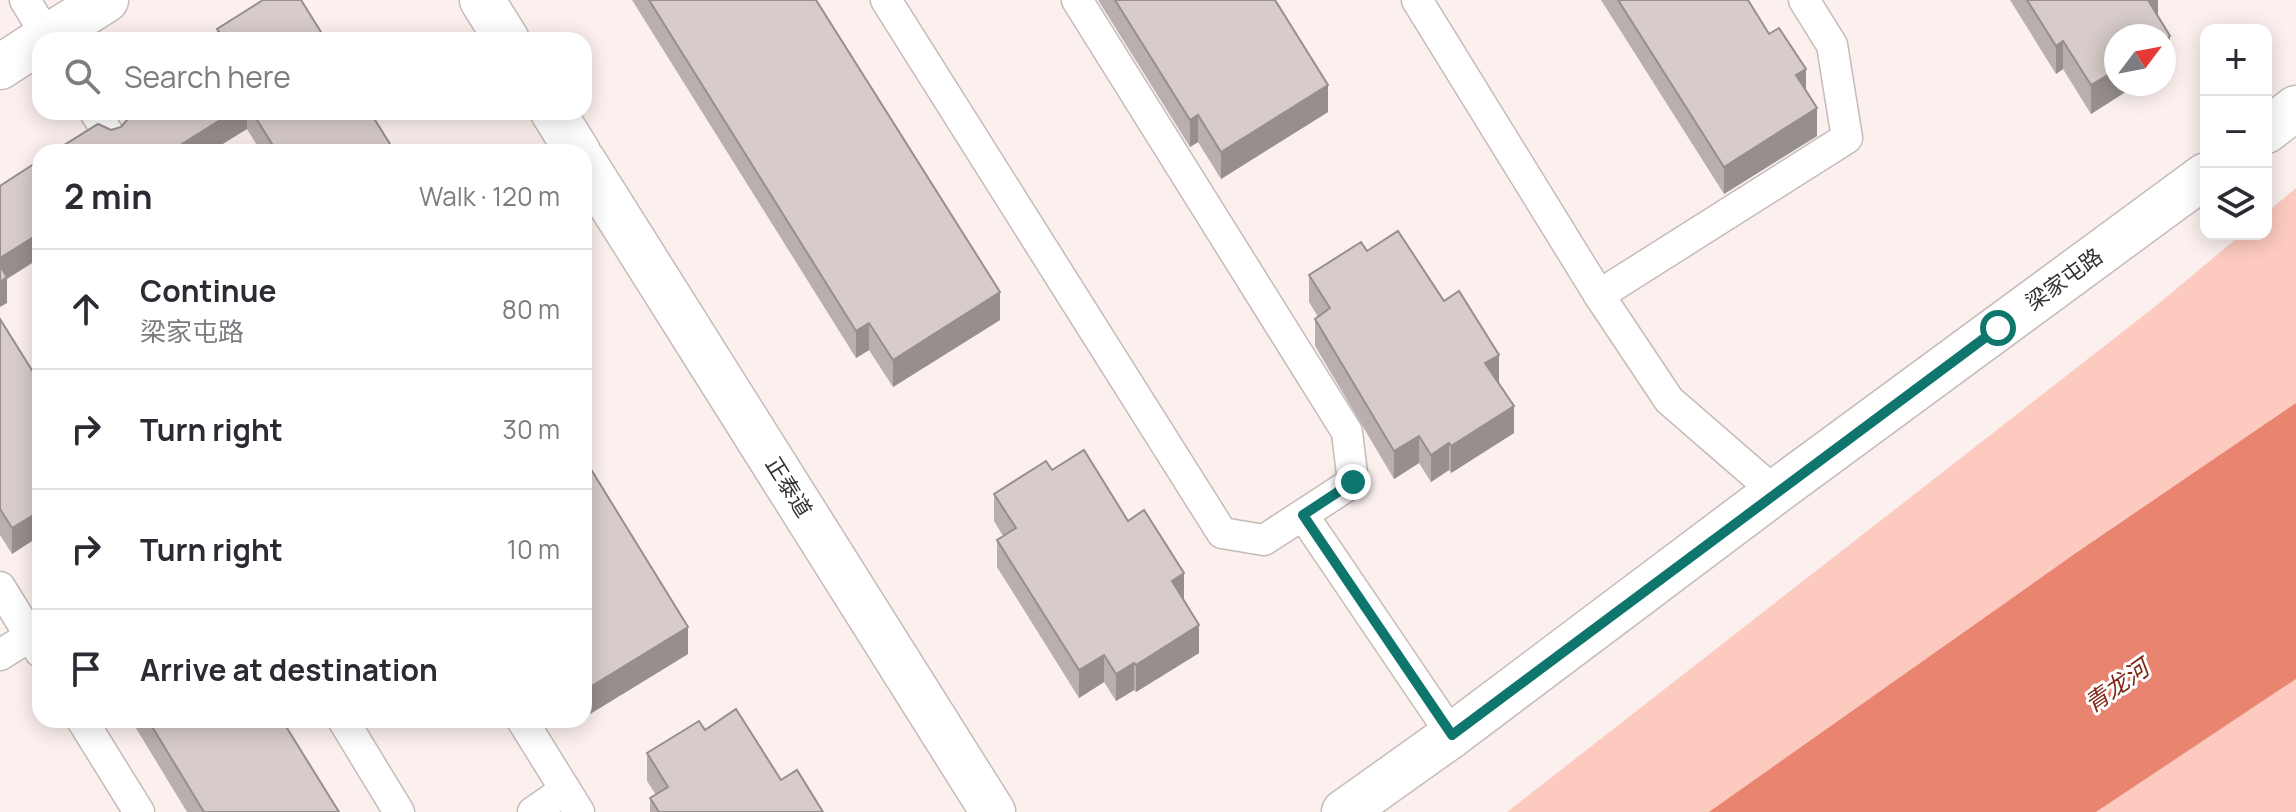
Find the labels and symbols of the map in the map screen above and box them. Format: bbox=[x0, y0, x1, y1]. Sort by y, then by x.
north arrow bbox=[2104, 24, 2176, 96]
street label: 梁家屯路 bbox=[2020, 241, 2108, 317]
route start bbox=[1980, 310, 2016, 346]
street label: 正泰道 bbox=[759, 451, 819, 523]
route end bbox=[1335, 464, 1371, 500]
water label: 青龙河 bbox=[2077, 649, 2158, 719]

